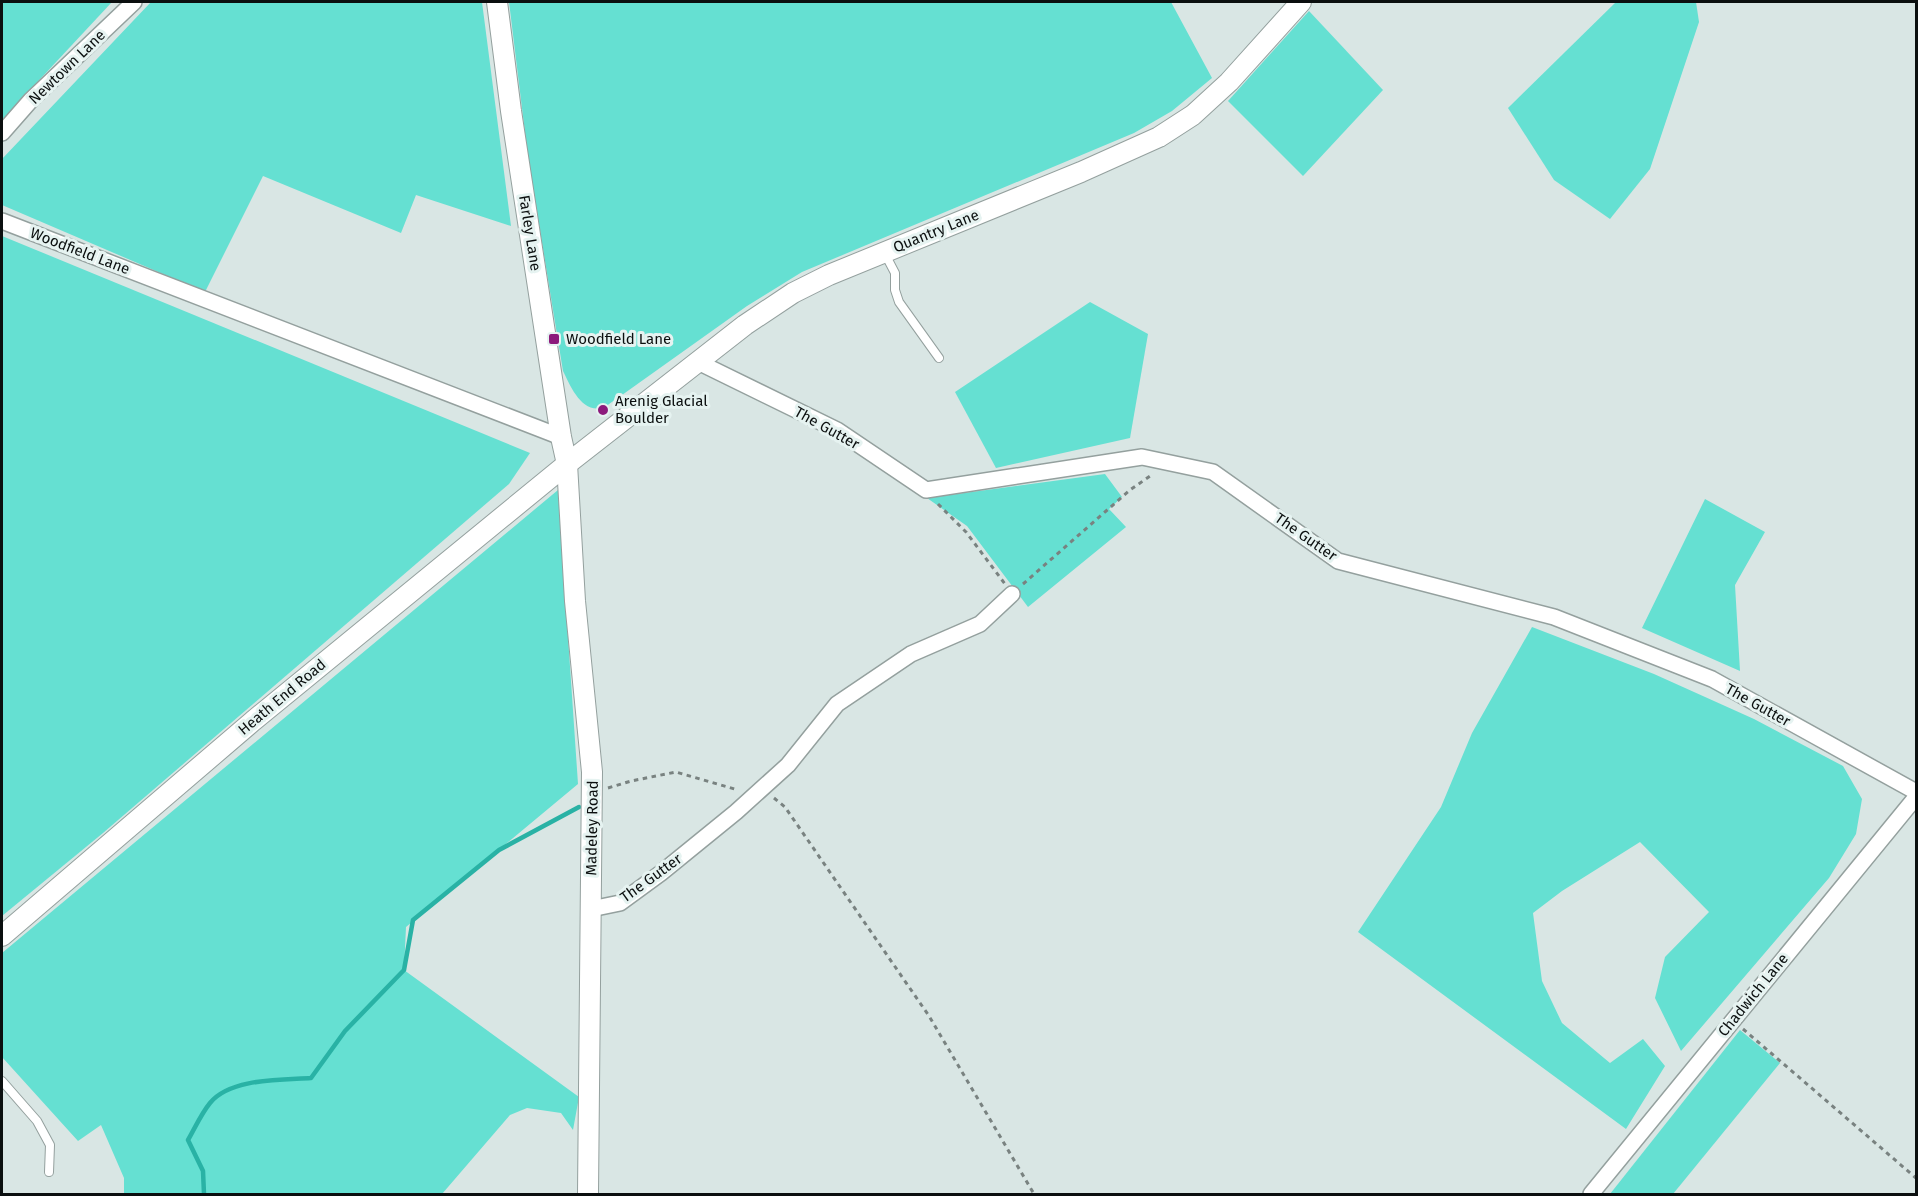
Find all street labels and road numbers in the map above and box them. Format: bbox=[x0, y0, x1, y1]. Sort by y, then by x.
street label: Newtown Lane bbox=[25, 26, 109, 108]
street label: Farley Lane bbox=[515, 194, 545, 272]
street label: Quantry Lane bbox=[890, 206, 982, 256]
street label: Woodfield Lane bbox=[28, 224, 132, 278]
street label: The Gutter bbox=[791, 403, 863, 453]
street label: The Gutter bbox=[1272, 509, 1341, 565]
street label: Heath End Road bbox=[235, 655, 329, 739]
street label: The Gutter bbox=[1722, 680, 1794, 730]
street label: Madeley Road bbox=[582, 780, 602, 876]
street label: The Gutter bbox=[617, 850, 685, 906]
street label: Chadwich Lane bbox=[1714, 950, 1792, 1040]

